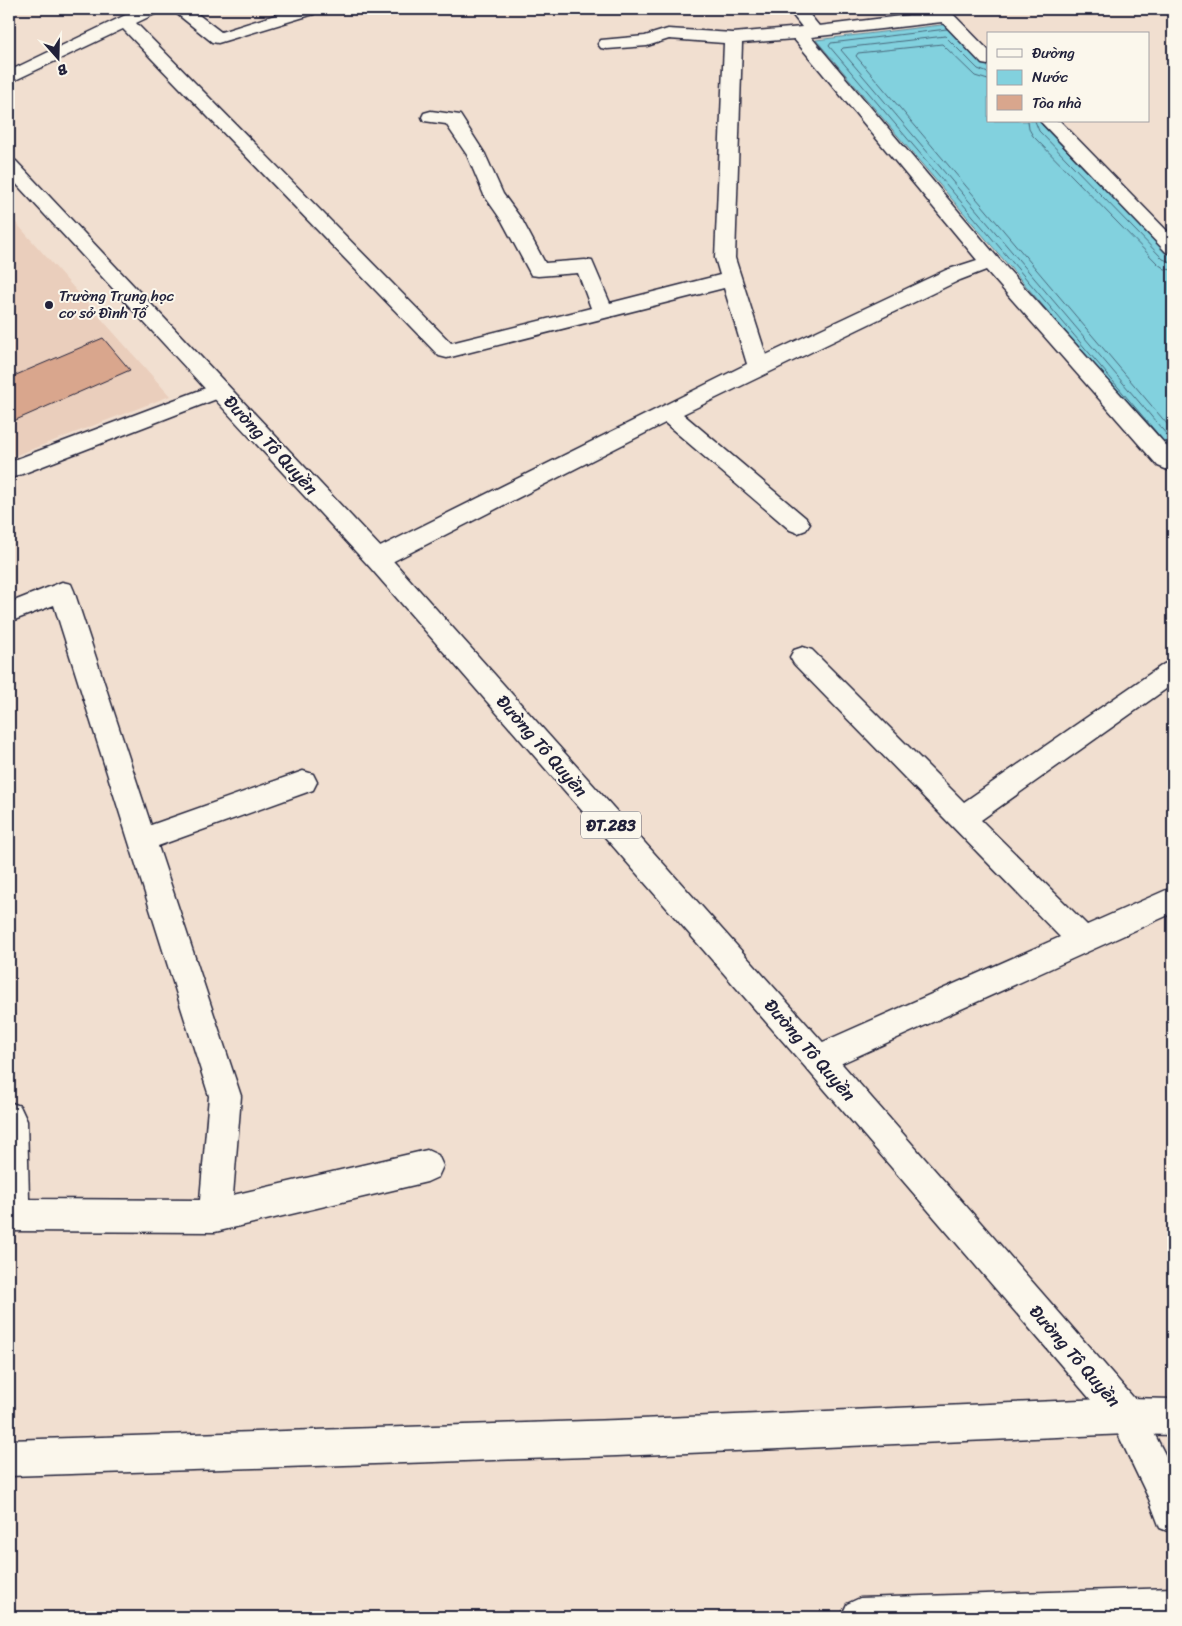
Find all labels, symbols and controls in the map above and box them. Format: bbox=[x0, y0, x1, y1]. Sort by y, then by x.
north arrow bbox=[32, 32, 82, 82]
legend bbox=[987, 32, 1150, 122]
text: Đường bbox=[1032, 40, 1075, 66]
text: B bbox=[54, 56, 71, 83]
text: Nước bbox=[1032, 64, 1069, 90]
text: Tòa nhà bbox=[1032, 90, 1082, 116]
place label: Trường Trung học cơ sở Đình Tổ bbox=[59, 283, 175, 326]
marker: Trường Trung học cơ sở Đình Tổ bbox=[43, 299, 55, 311]
street label: Đường Tô Quyền bbox=[216, 387, 327, 503]
street label: Đường Tô Quyền bbox=[488, 687, 596, 805]
road number: ĐT.283 bbox=[581, 812, 641, 838]
street label: Đường Tô Quyền bbox=[756, 991, 864, 1109]
street label: Đường Tô Quyền bbox=[1021, 1297, 1129, 1415]

